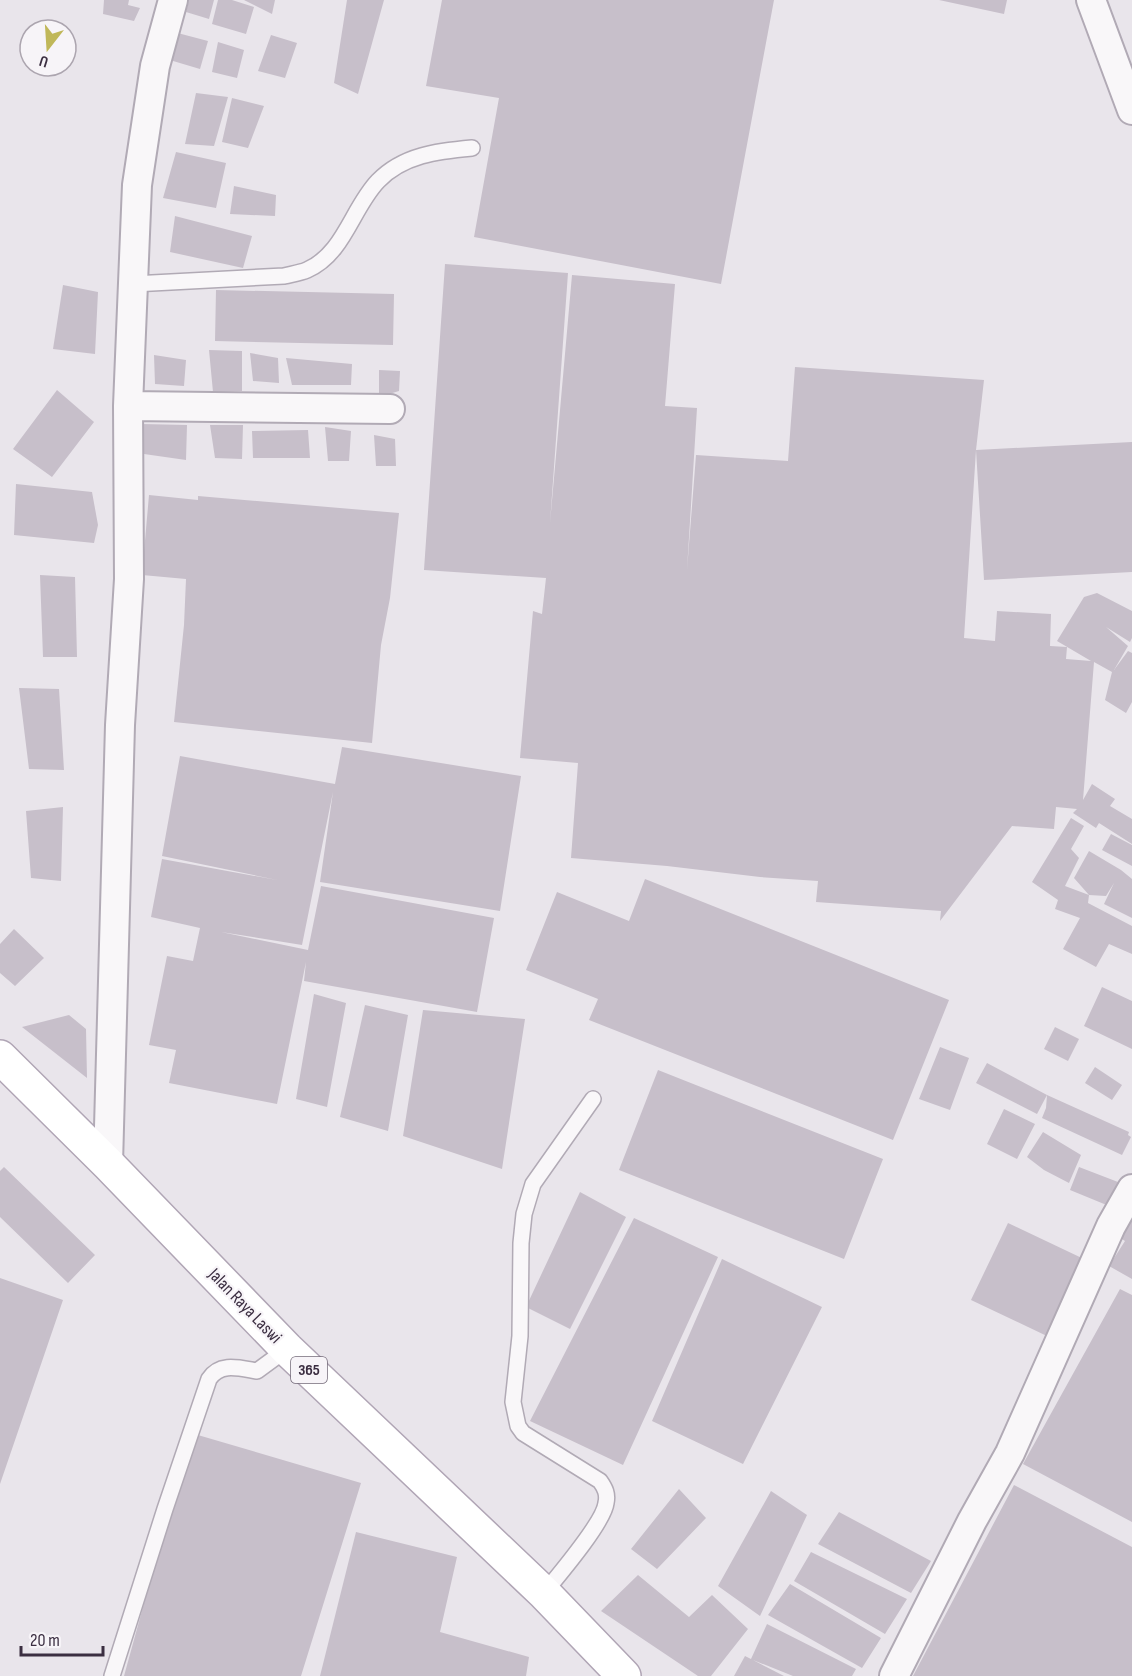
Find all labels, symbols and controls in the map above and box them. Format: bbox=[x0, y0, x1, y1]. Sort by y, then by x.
north arrow bbox=[18, 18, 78, 78]
text: U bbox=[37, 51, 51, 71]
street label: Jalan Raya Laswi bbox=[203, 1263, 286, 1348]
road number: 365 bbox=[291, 1357, 327, 1383]
scale bar bbox=[21, 1619, 104, 1657]
text: 20 m bbox=[30, 1630, 60, 1651]

